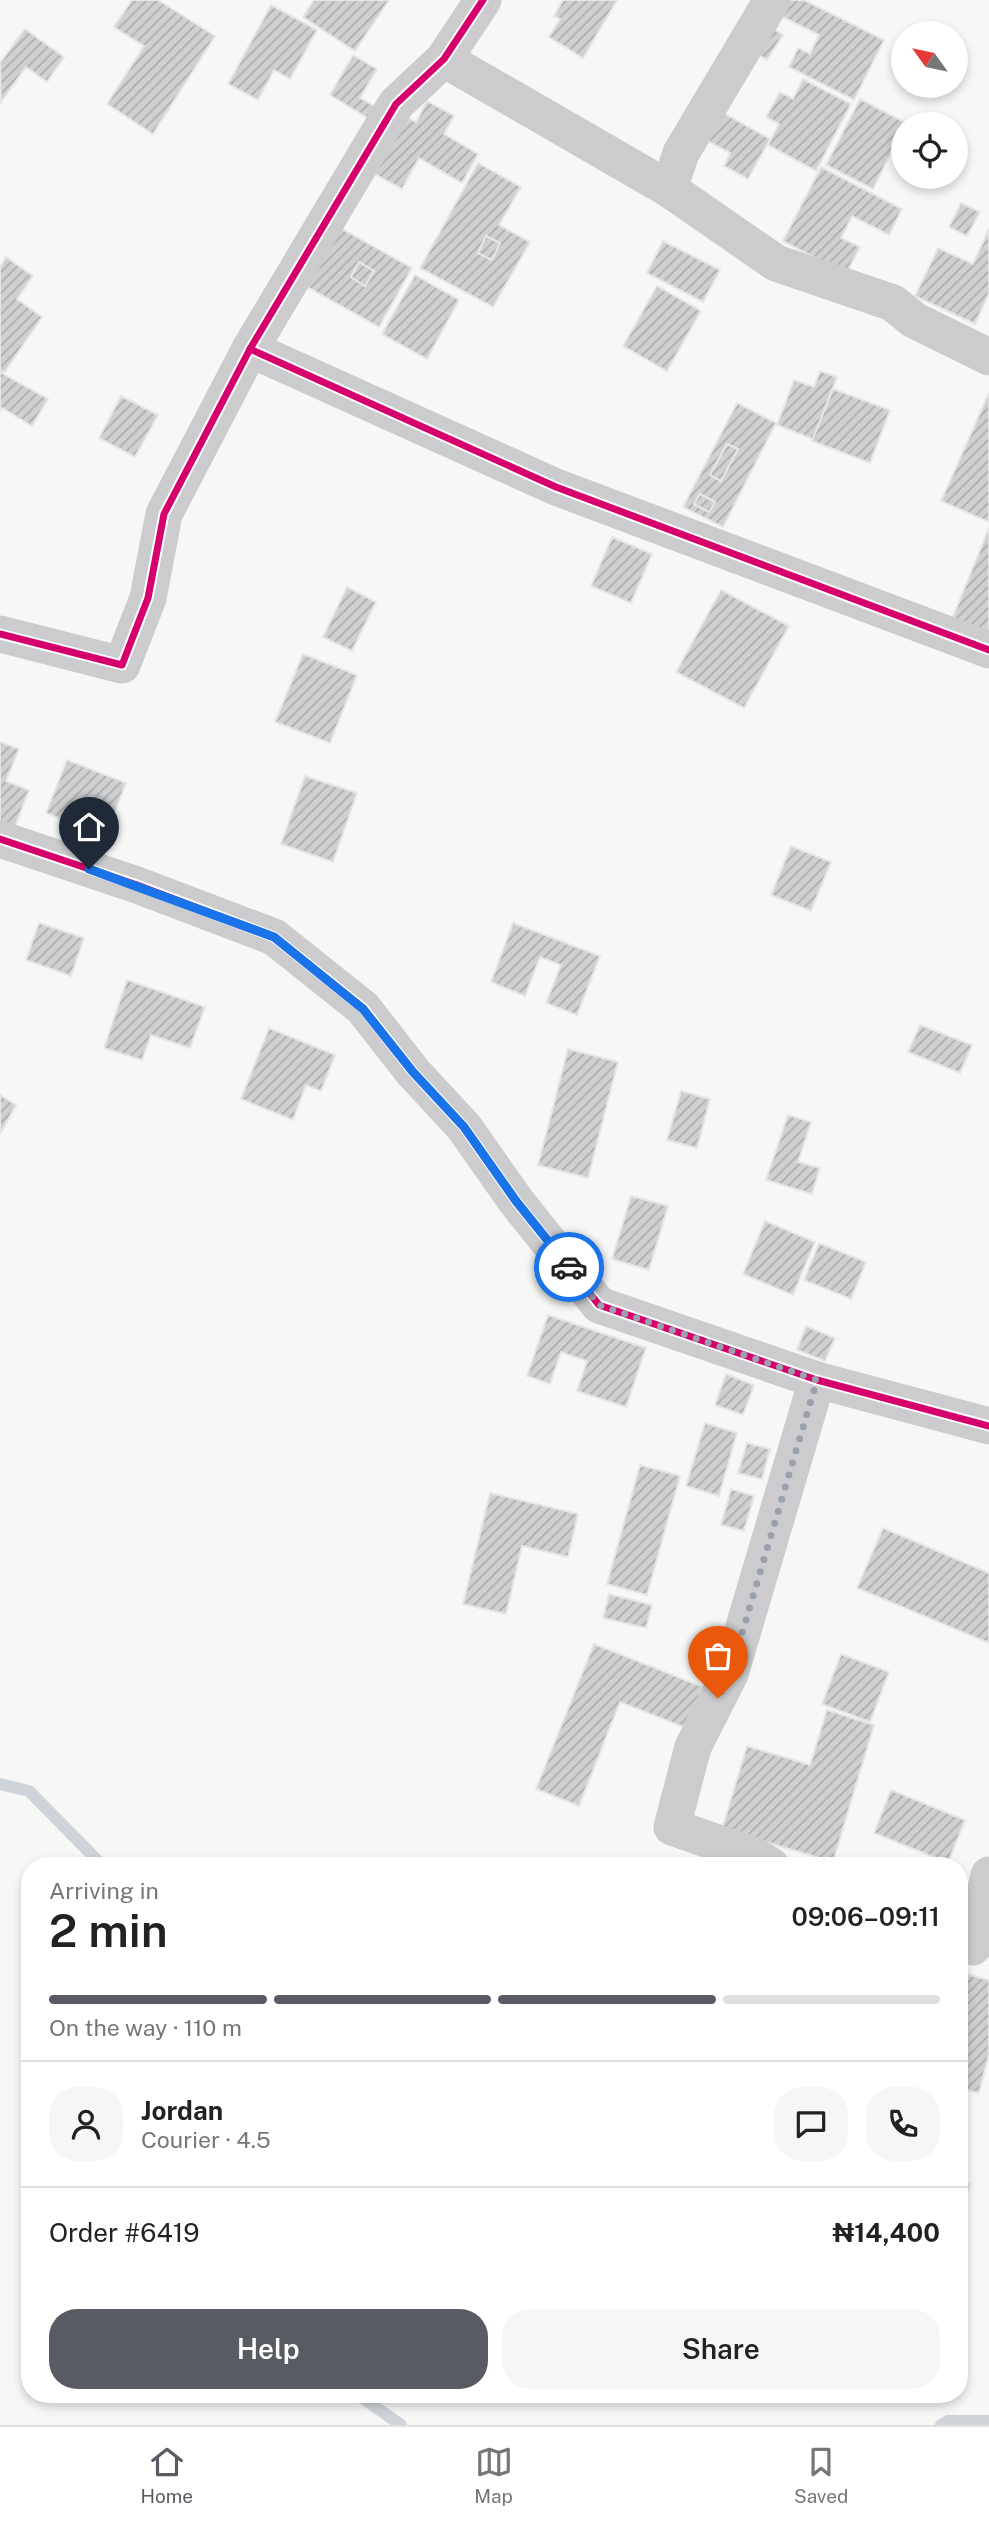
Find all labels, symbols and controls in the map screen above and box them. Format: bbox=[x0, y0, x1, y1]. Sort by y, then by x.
north arrow bbox=[891, 21, 968, 98]
map controls bbox=[891, 21, 968, 189]
button: locate bbox=[891, 112, 968, 189]
pin bbox=[59, 797, 119, 869]
icon: home bbox=[70, 808, 108, 846]
courier bbox=[534, 1232, 604, 1302]
icon: car bbox=[550, 1248, 588, 1286]
pin bbox=[688, 1626, 748, 1698]
icon: bag bbox=[699, 1637, 737, 1675]
text: Arriving in bbox=[49, 1877, 159, 1904]
text: 09:06–09:11 bbox=[791, 1901, 940, 1932]
text: 2 min bbox=[49, 1903, 168, 1957]
text: On the way · 110 m bbox=[49, 2014, 242, 2041]
button: person bbox=[49, 2087, 123, 2161]
button: chat bbox=[774, 2087, 848, 2161]
button: phone bbox=[866, 2087, 940, 2161]
text: Jordan bbox=[141, 2095, 223, 2126]
text: Courier · 4.5 bbox=[141, 2126, 271, 2153]
text: Order #6419 bbox=[49, 2217, 200, 2248]
text: ₦14,400 bbox=[833, 2217, 940, 2248]
button: Help bbox=[49, 2309, 488, 2389]
button: Share bbox=[502, 2309, 940, 2389]
tab: Home bbox=[141, 2443, 193, 2507]
tab: Map bbox=[474, 2443, 513, 2507]
tab: Saved bbox=[794, 2443, 848, 2507]

